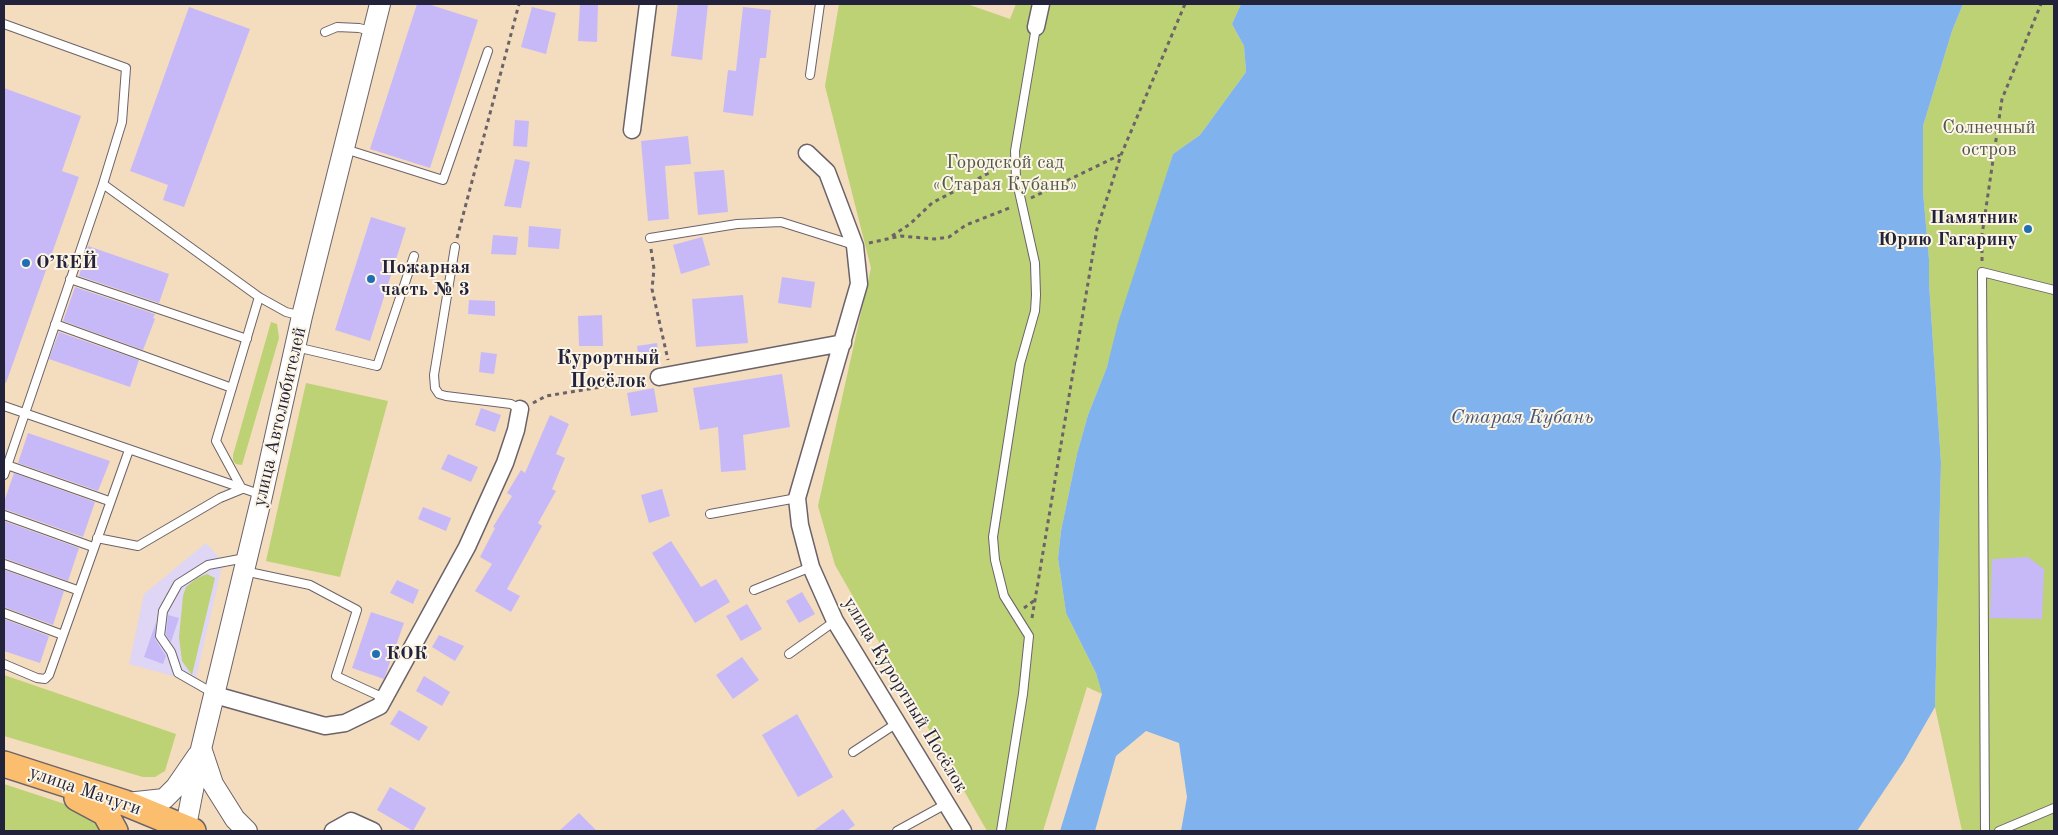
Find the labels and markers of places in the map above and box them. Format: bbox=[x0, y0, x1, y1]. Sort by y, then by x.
place label: Памятник Юрию Гагарину bbox=[1878, 207, 2018, 251]
marker: Памятник Юрию Гагарину bbox=[2022, 223, 2034, 235]
place label: О’КЕЙ bbox=[36, 252, 98, 274]
marker: О’КЕЙ bbox=[20, 257, 32, 269]
place label: Пожарная часть № 3 bbox=[381, 257, 470, 301]
marker: Пожарная часть № 3 bbox=[365, 273, 377, 285]
place label: КОК bbox=[386, 643, 427, 665]
marker: КОК bbox=[370, 648, 382, 660]

